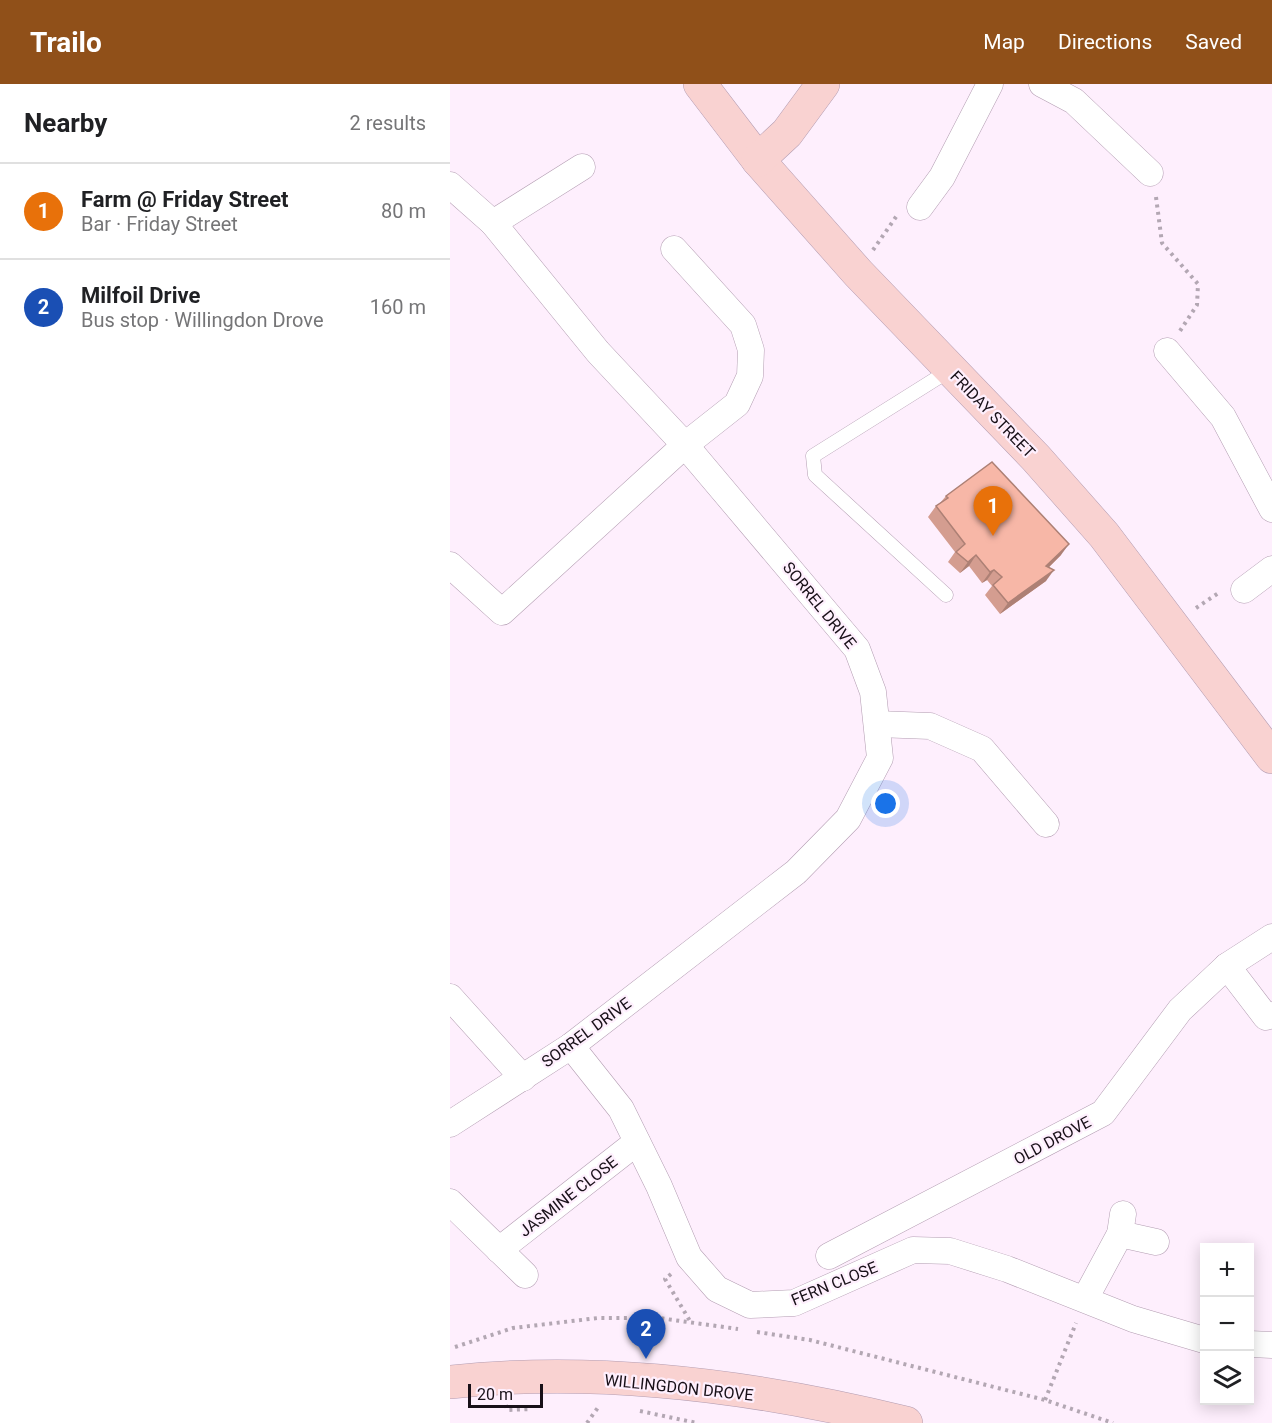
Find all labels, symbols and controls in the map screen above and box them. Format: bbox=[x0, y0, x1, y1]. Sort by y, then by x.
text: Trailo bbox=[30, 26, 102, 59]
text: Map bbox=[983, 30, 1025, 54]
text: Directions bbox=[1058, 30, 1152, 54]
text: Saved bbox=[1185, 30, 1242, 54]
text: Nearby bbox=[24, 108, 107, 138]
text: 2 results bbox=[350, 111, 426, 135]
text: Farm @ Friday Street bbox=[81, 187, 289, 212]
text: 1 bbox=[38, 199, 49, 223]
text: 80 m bbox=[381, 199, 426, 223]
text: Bar · Friday Street bbox=[81, 212, 238, 236]
text: Milfoil Drive bbox=[81, 283, 200, 308]
text: 2 bbox=[38, 295, 49, 319]
text: 160 m bbox=[370, 295, 426, 319]
text: Bus stop · Willingdon Drove bbox=[81, 308, 324, 332]
street label: FRIDAY STREET bbox=[946, 367, 1039, 462]
pin: 1 bbox=[974, 486, 1012, 536]
street label: SORREL DRIVE bbox=[779, 558, 860, 652]
your location bbox=[871, 789, 900, 818]
street label: SORREL DRIVE bbox=[538, 994, 635, 1071]
street label: OLD DROVE bbox=[1010, 1112, 1094, 1169]
street label: JASMINE CLOSE bbox=[515, 1152, 621, 1241]
map controls bbox=[1200, 1243, 1254, 1405]
button: + bbox=[1200, 1243, 1254, 1297]
street label: FERN CLOSE bbox=[788, 1258, 880, 1309]
button: − bbox=[1200, 1297, 1254, 1351]
pin: 2 bbox=[626, 1310, 666, 1359]
button: layers bbox=[1200, 1351, 1254, 1405]
street label: WILLINGDON DROVE bbox=[603, 1370, 754, 1405]
scale bar bbox=[468, 1381, 543, 1408]
text: 20 m bbox=[477, 1385, 513, 1404]

